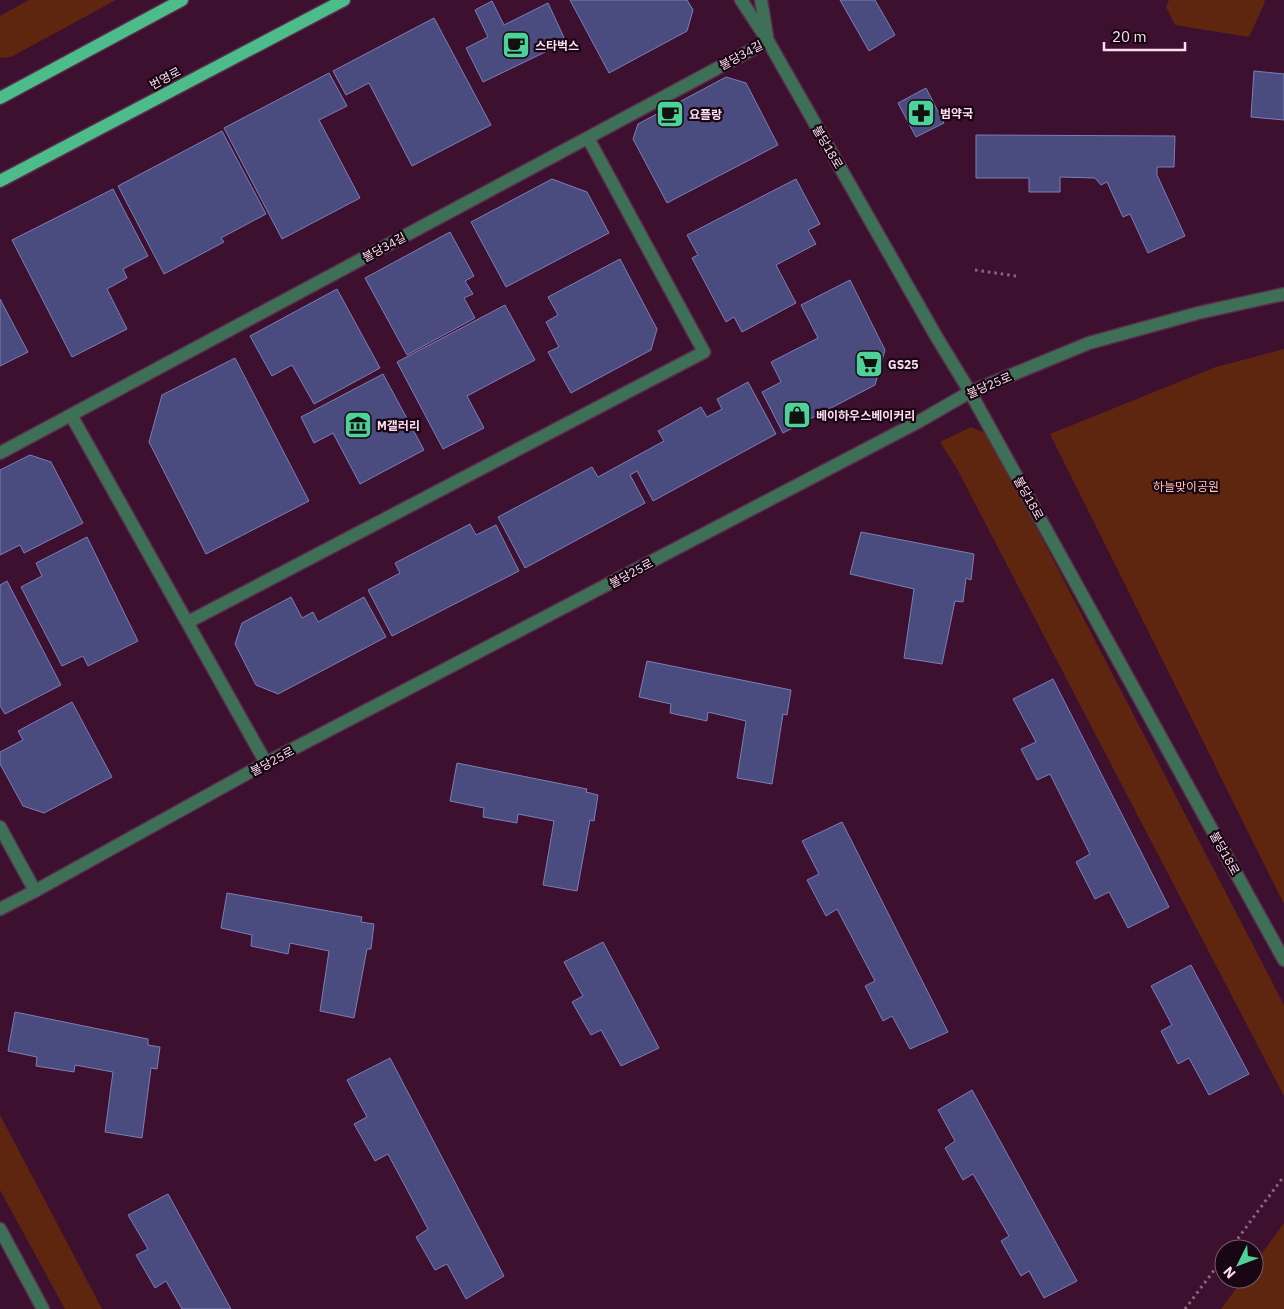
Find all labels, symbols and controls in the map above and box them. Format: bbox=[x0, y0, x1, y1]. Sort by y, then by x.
scale bar bbox=[1104, 20, 1185, 52]
text: 20 m bbox=[1112, 27, 1147, 46]
cafe icon: 스타벅스 bbox=[501, 30, 531, 60]
street label: 불당34길 bbox=[716, 37, 766, 73]
place label: 스타벅스 bbox=[535, 38, 579, 53]
street label: 번영로 bbox=[147, 64, 183, 92]
pharmacy icon: 범약국 bbox=[906, 98, 936, 128]
cafe icon: 요플랑 bbox=[655, 99, 685, 129]
place label: 범약국 bbox=[940, 106, 973, 121]
place label: 요플랑 bbox=[689, 107, 722, 122]
street label: 불당18로 bbox=[810, 123, 846, 171]
street label: 불당34길 bbox=[359, 229, 409, 265]
supermarket icon: GS25 bbox=[854, 349, 884, 379]
place label: GS25 bbox=[888, 357, 919, 372]
street label: 불당25로 bbox=[964, 369, 1014, 401]
shop icon: 베이하우스베이커리 bbox=[782, 400, 812, 430]
place label: 베이하우스베이커리 bbox=[816, 408, 915, 423]
museum icon: M갤러리 bbox=[343, 410, 373, 440]
place label: M갤러리 bbox=[377, 418, 420, 433]
street label: 불당18로 bbox=[1011, 474, 1047, 522]
park label: 하늘맞이공원 bbox=[1153, 479, 1219, 494]
street label: 불당25로 bbox=[606, 555, 656, 591]
street label: 불당25로 bbox=[247, 743, 297, 779]
street label: 불당18로 bbox=[1207, 829, 1243, 877]
north arrow bbox=[1214, 1239, 1264, 1289]
text: N bbox=[1219, 1263, 1239, 1282]

